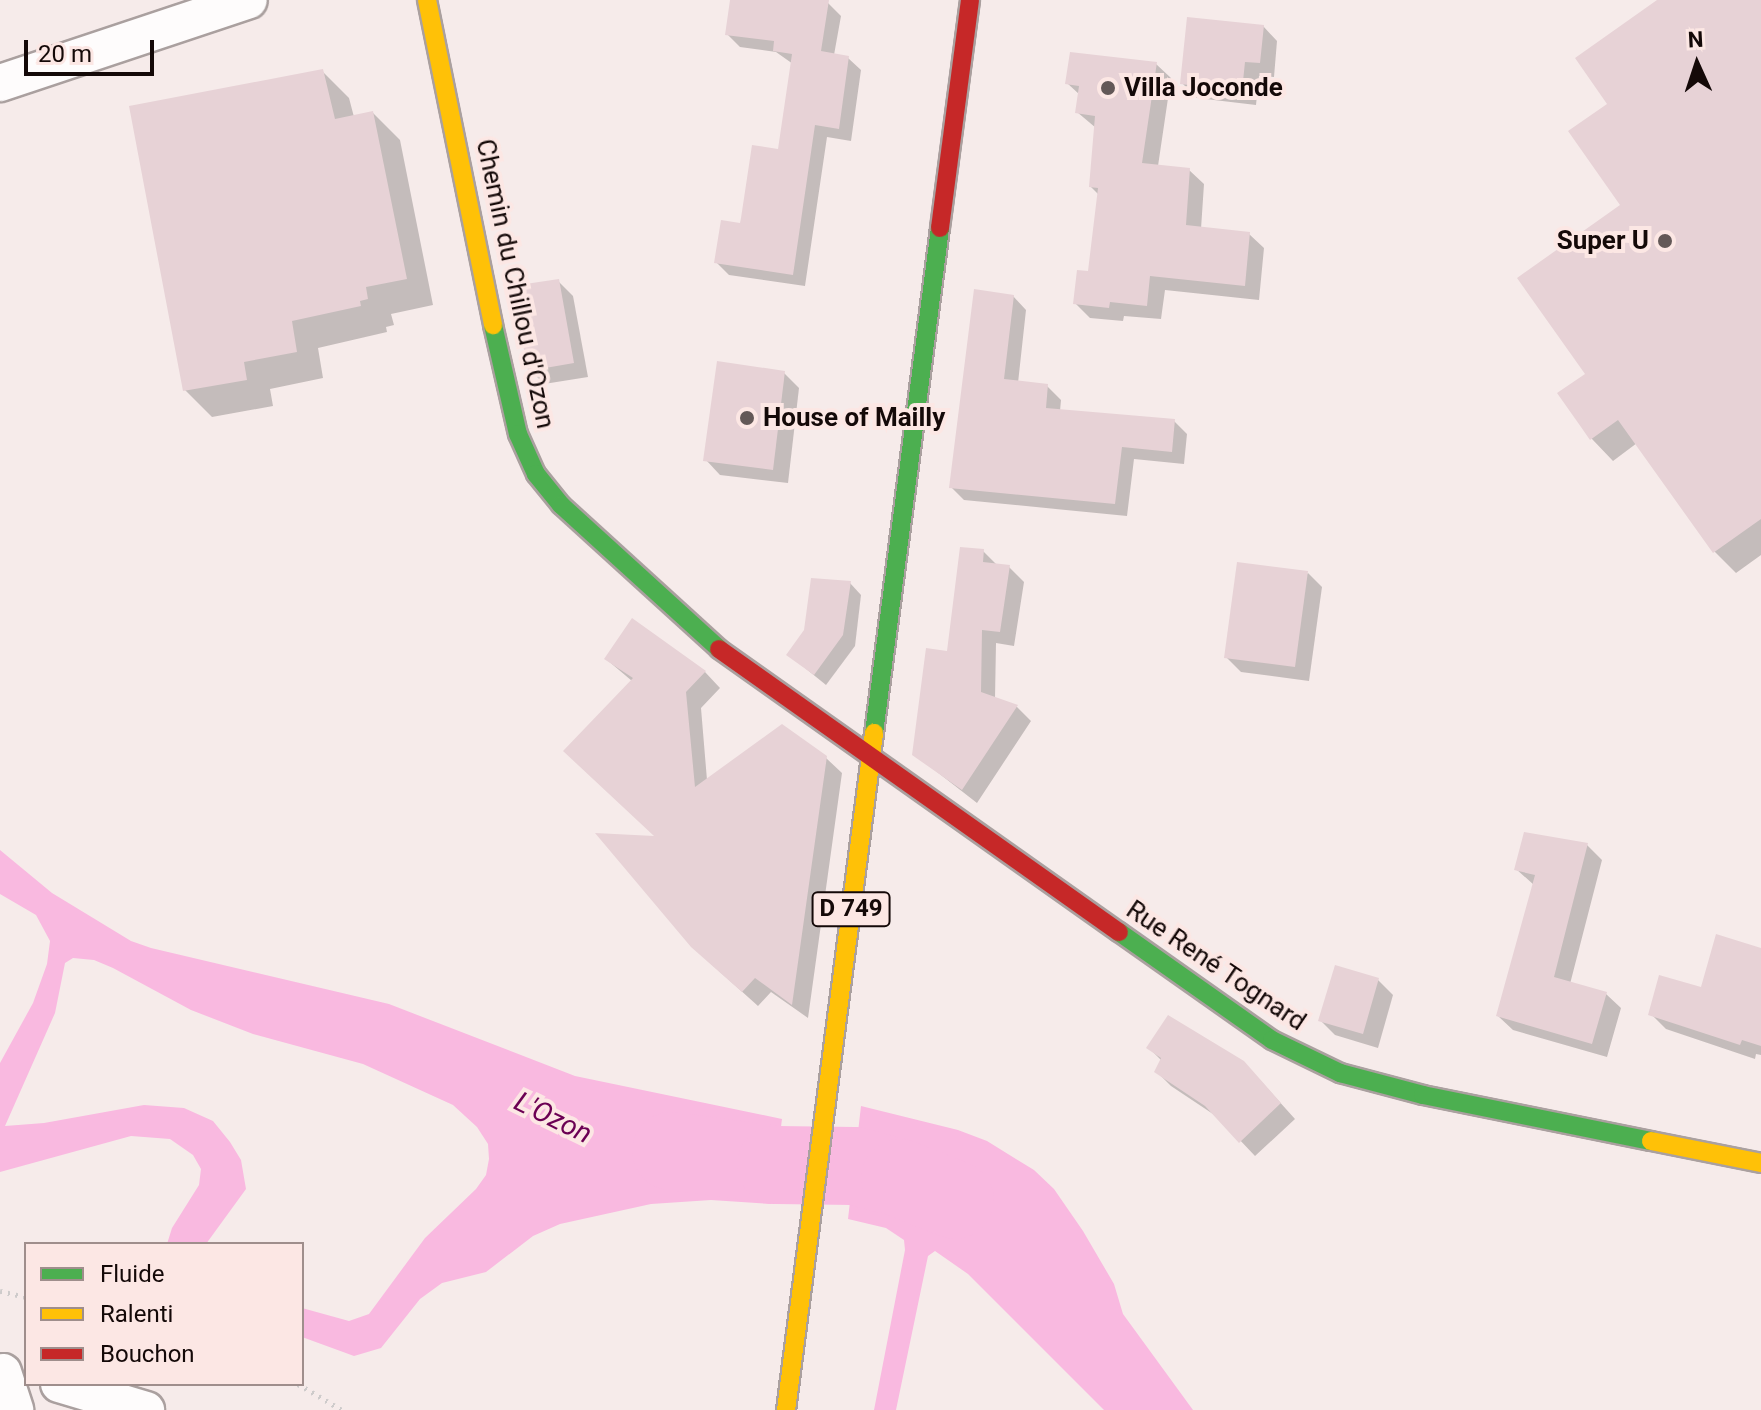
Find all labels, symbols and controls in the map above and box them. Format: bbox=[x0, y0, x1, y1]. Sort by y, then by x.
scale bar bbox=[28, 24, 158, 74]
north arrow bbox=[1657, 24, 1737, 104]
text: N bbox=[1687, 27, 1704, 52]
text: 20 m bbox=[38, 40, 92, 68]
place label: Villa Joconde bbox=[1124, 72, 1283, 104]
marker: Villa Joconde bbox=[1099, 79, 1117, 97]
street label: Chemin du Chillou d'Ozon bbox=[469, 136, 561, 432]
place label: Super U bbox=[1557, 225, 1649, 257]
marker: Super U bbox=[1656, 232, 1674, 250]
place label: House of Mailly bbox=[763, 402, 945, 434]
marker: House of Mailly bbox=[738, 409, 756, 427]
road number: D 749 bbox=[811, 889, 891, 929]
street label: Rue René Tognard bbox=[1120, 894, 1312, 1038]
water label: L'Ozon bbox=[509, 1085, 597, 1151]
legend bbox=[24, 1242, 304, 1386]
text: Fluide bbox=[100, 1260, 164, 1288]
text: Ralenti bbox=[100, 1300, 173, 1328]
text: Bouchon bbox=[100, 1340, 195, 1368]

